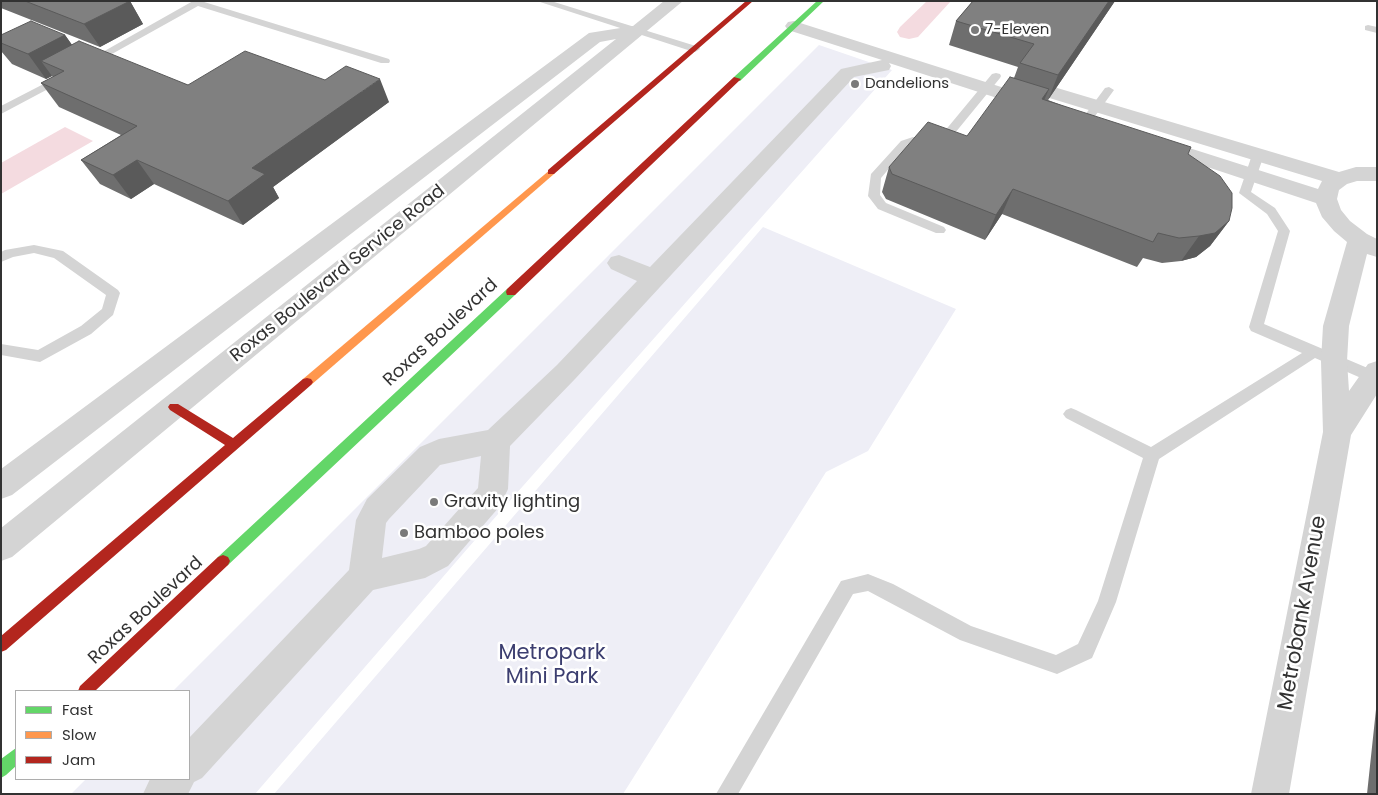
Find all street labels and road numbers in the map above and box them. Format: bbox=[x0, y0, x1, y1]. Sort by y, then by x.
street label: Roxas Boulevard Service Road bbox=[226, 181, 450, 367]
street label: Roxas Boulevard bbox=[379, 275, 503, 391]
street label: Metrobank Avenue bbox=[1273, 514, 1333, 712]
street label: Roxas Boulevard bbox=[84, 553, 208, 669]

